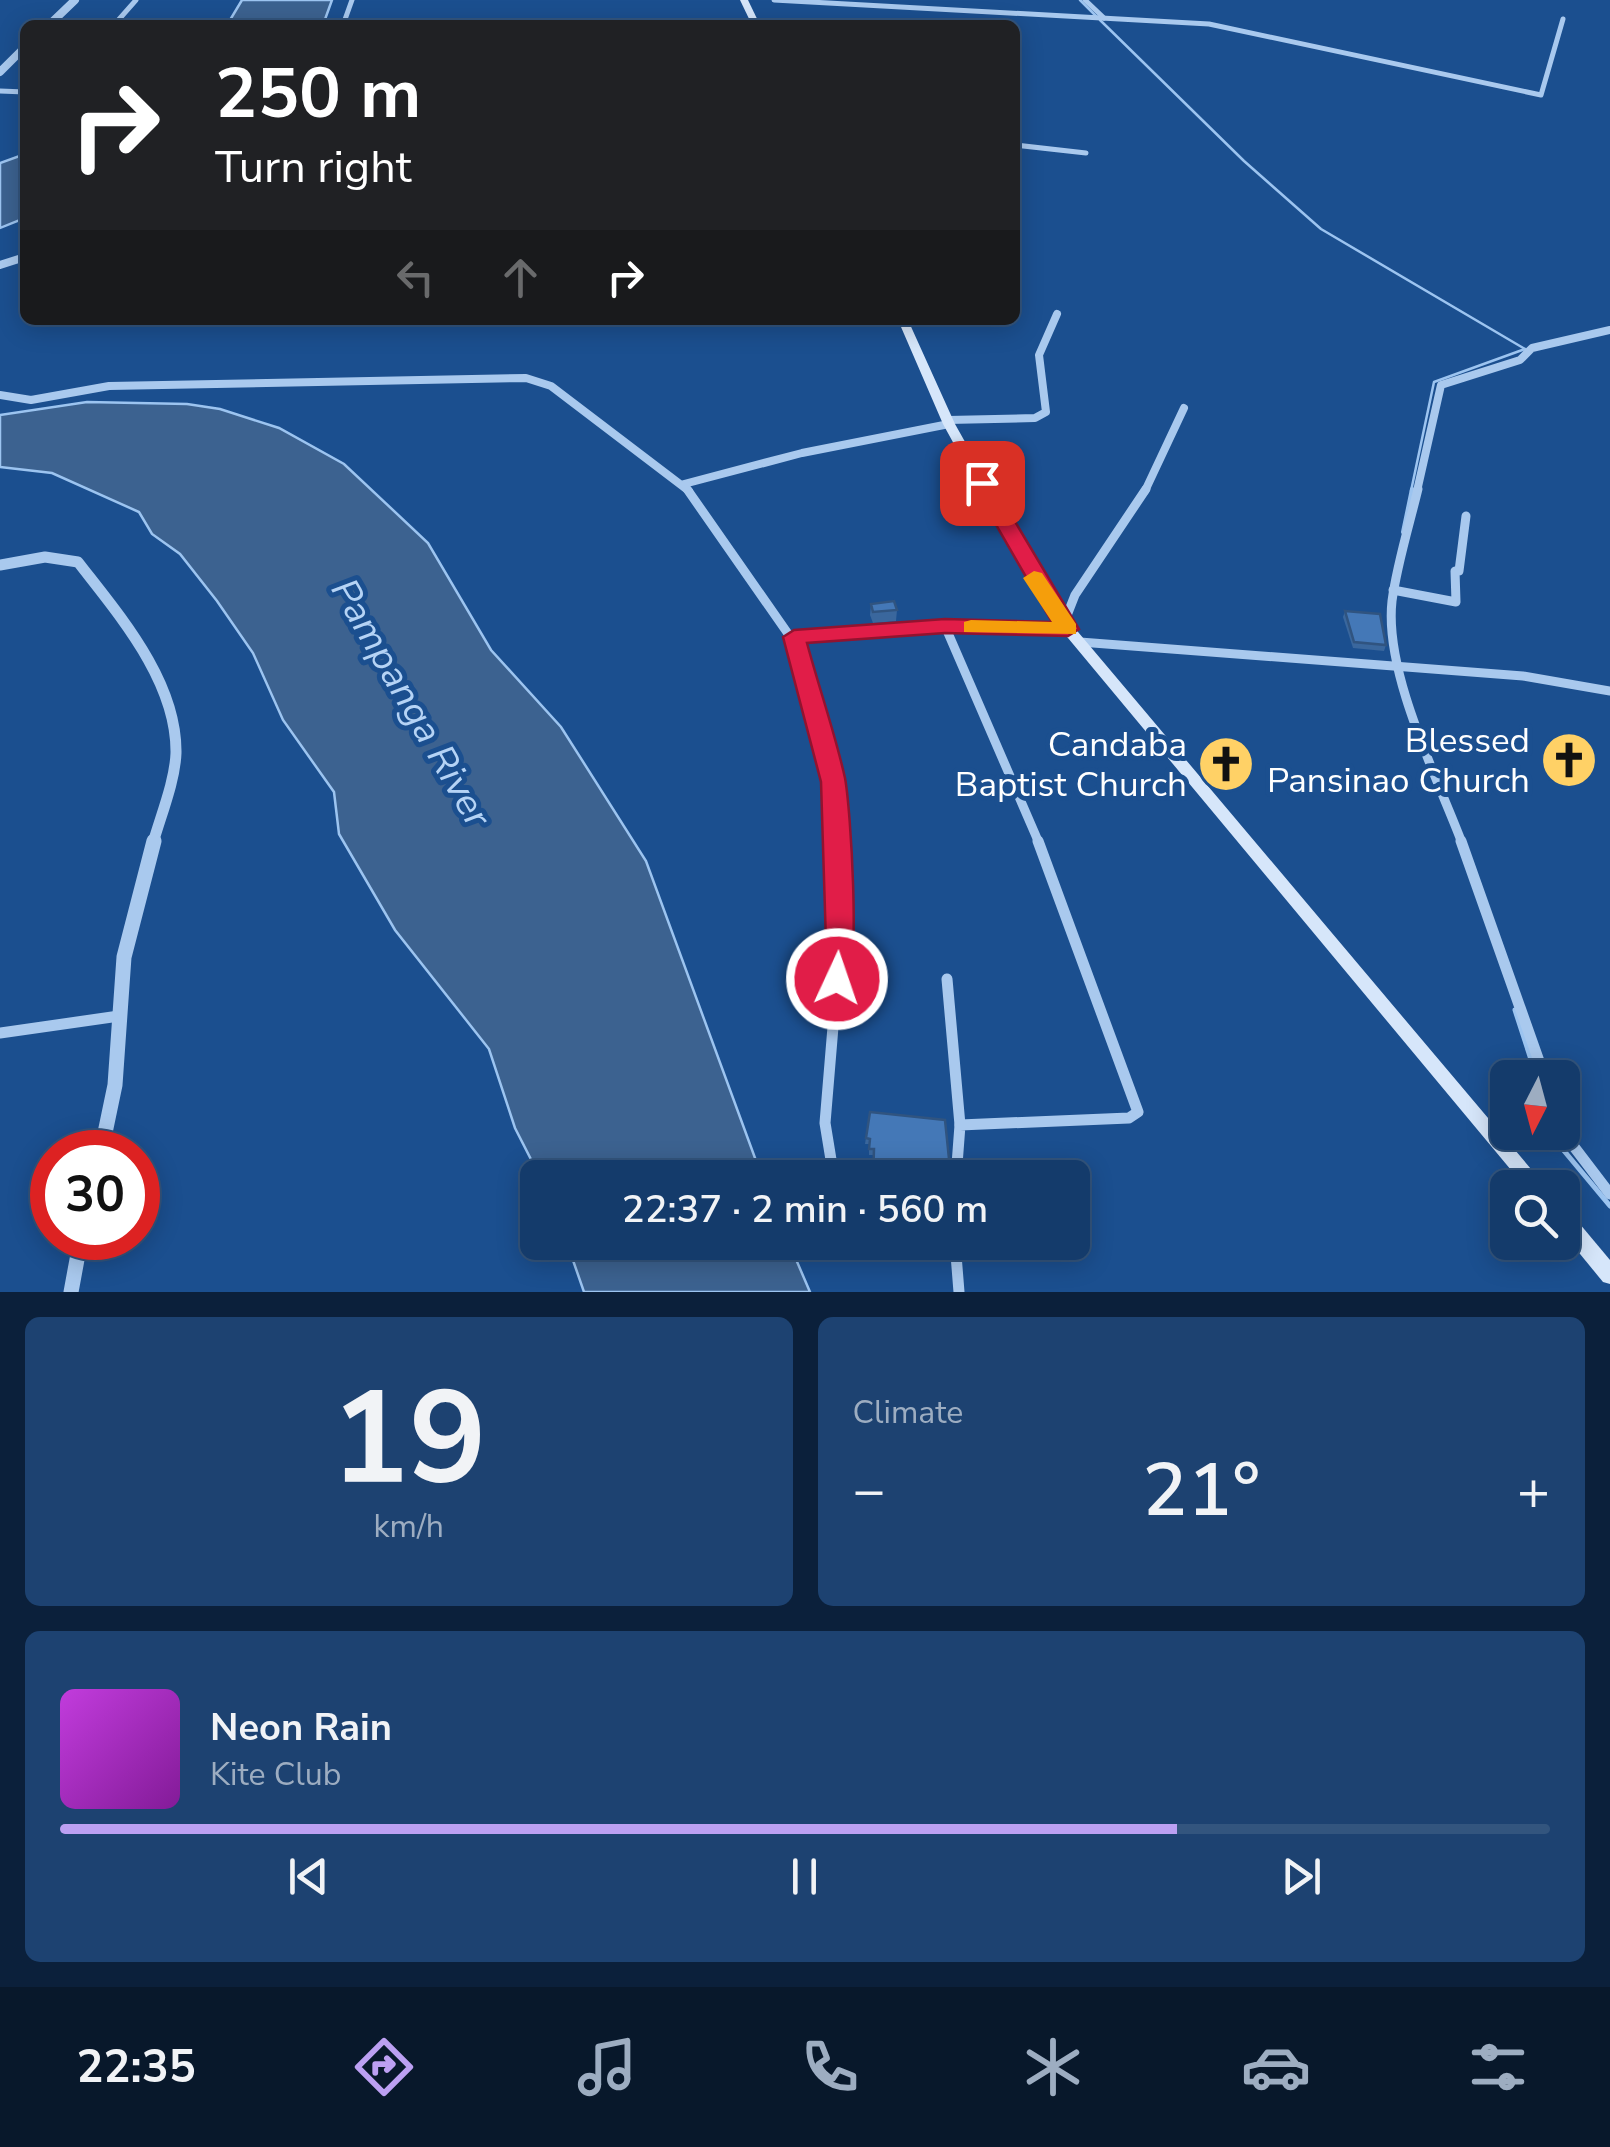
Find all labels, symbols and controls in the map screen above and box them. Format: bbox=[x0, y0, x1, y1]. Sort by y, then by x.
text: 250 m bbox=[215, 46, 421, 142]
icon: right bbox=[50, 60, 180, 190]
text: Turn right bbox=[215, 137, 412, 198]
icon: left bbox=[388, 250, 443, 305]
icon: ahead bbox=[493, 250, 548, 305]
icon: right bbox=[598, 250, 653, 305]
pin bbox=[940, 441, 1025, 526]
icon: arrive bbox=[955, 456, 1010, 511]
water label: Pampanga River bbox=[319, 569, 504, 838]
place label: Blessed Pansinao Church bbox=[1267, 717, 1530, 804]
place label: Candaba Baptist Church bbox=[955, 721, 1187, 808]
church icon: Blessed Pansinao Church bbox=[1539, 730, 1599, 790]
church icon: Candaba Baptist Church bbox=[1196, 734, 1256, 794]
position arrow bbox=[785, 927, 889, 1031]
north arrow bbox=[1490, 1060, 1580, 1150]
map controls bbox=[1490, 1060, 1580, 1260]
speed limit sign: 30 bbox=[30, 1130, 160, 1260]
button: search bbox=[1490, 1170, 1580, 1260]
text: 22:37 · 2 min · 560 m bbox=[622, 1184, 988, 1235]
text: 19 bbox=[331, 1351, 487, 1528]
text: Climate bbox=[853, 1391, 963, 1434]
text: 21° bbox=[1142, 1439, 1260, 1541]
text: − bbox=[853, 1453, 886, 1528]
text: + bbox=[1517, 1453, 1550, 1528]
text: km/h bbox=[373, 1505, 444, 1548]
text: Neon Rain bbox=[210, 1702, 392, 1753]
text: Kite Club bbox=[210, 1753, 341, 1796]
icon: previous bbox=[281, 1849, 336, 1904]
icon: pause bbox=[777, 1849, 832, 1904]
icon: next bbox=[1274, 1849, 1329, 1904]
icon: directions bbox=[349, 2032, 419, 2102]
icon: music bbox=[572, 2032, 642, 2102]
icon: phone bbox=[795, 2032, 865, 2102]
icon: climate bbox=[1018, 2032, 1088, 2102]
icon: car bbox=[1241, 2032, 1311, 2102]
icon: filters bbox=[1463, 2032, 1533, 2102]
text: 22:35 bbox=[76, 2037, 196, 2098]

